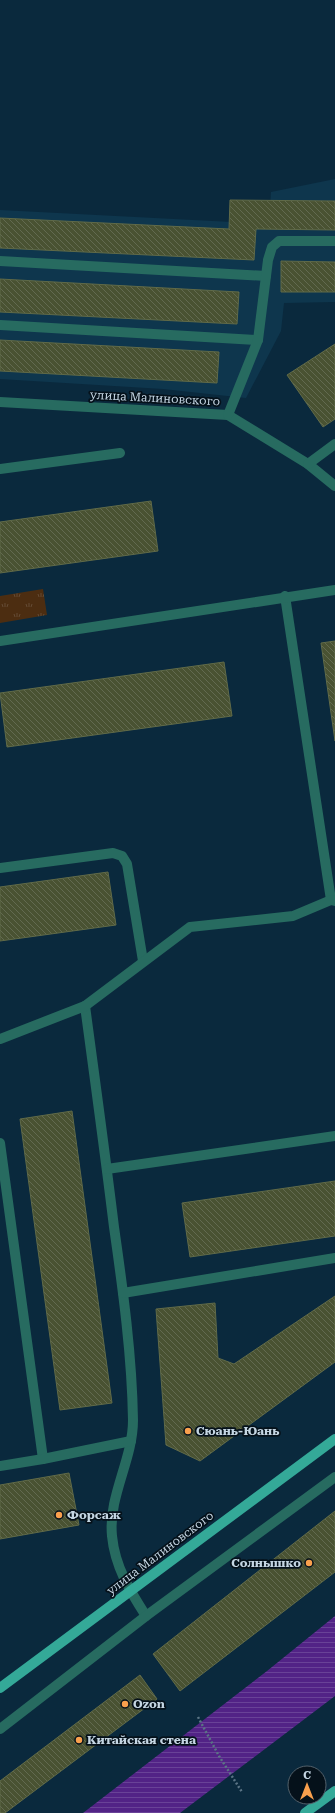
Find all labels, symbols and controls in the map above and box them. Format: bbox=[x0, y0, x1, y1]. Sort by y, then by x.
street label: улица Малиновского bbox=[90, 388, 220, 408]
place label: Сюань-Юань bbox=[196, 1424, 279, 1438]
marker: Сюань-Юань bbox=[183, 1426, 193, 1436]
place label: Форсаж bbox=[67, 1508, 122, 1522]
street label: улица Малиновского bbox=[104, 1508, 216, 1598]
marker: Форсаж bbox=[54, 1510, 64, 1520]
place label: Солнышко bbox=[231, 1556, 301, 1570]
marker: Солнышко bbox=[304, 1558, 314, 1568]
place label: Ozon bbox=[133, 1697, 165, 1711]
marker: Ozon bbox=[120, 1699, 130, 1709]
place label: Китайская стена bbox=[87, 1733, 196, 1747]
marker: Китайская стена bbox=[74, 1735, 84, 1745]
north arrow bbox=[287, 1765, 327, 1805]
text: С bbox=[303, 1769, 311, 1782]

